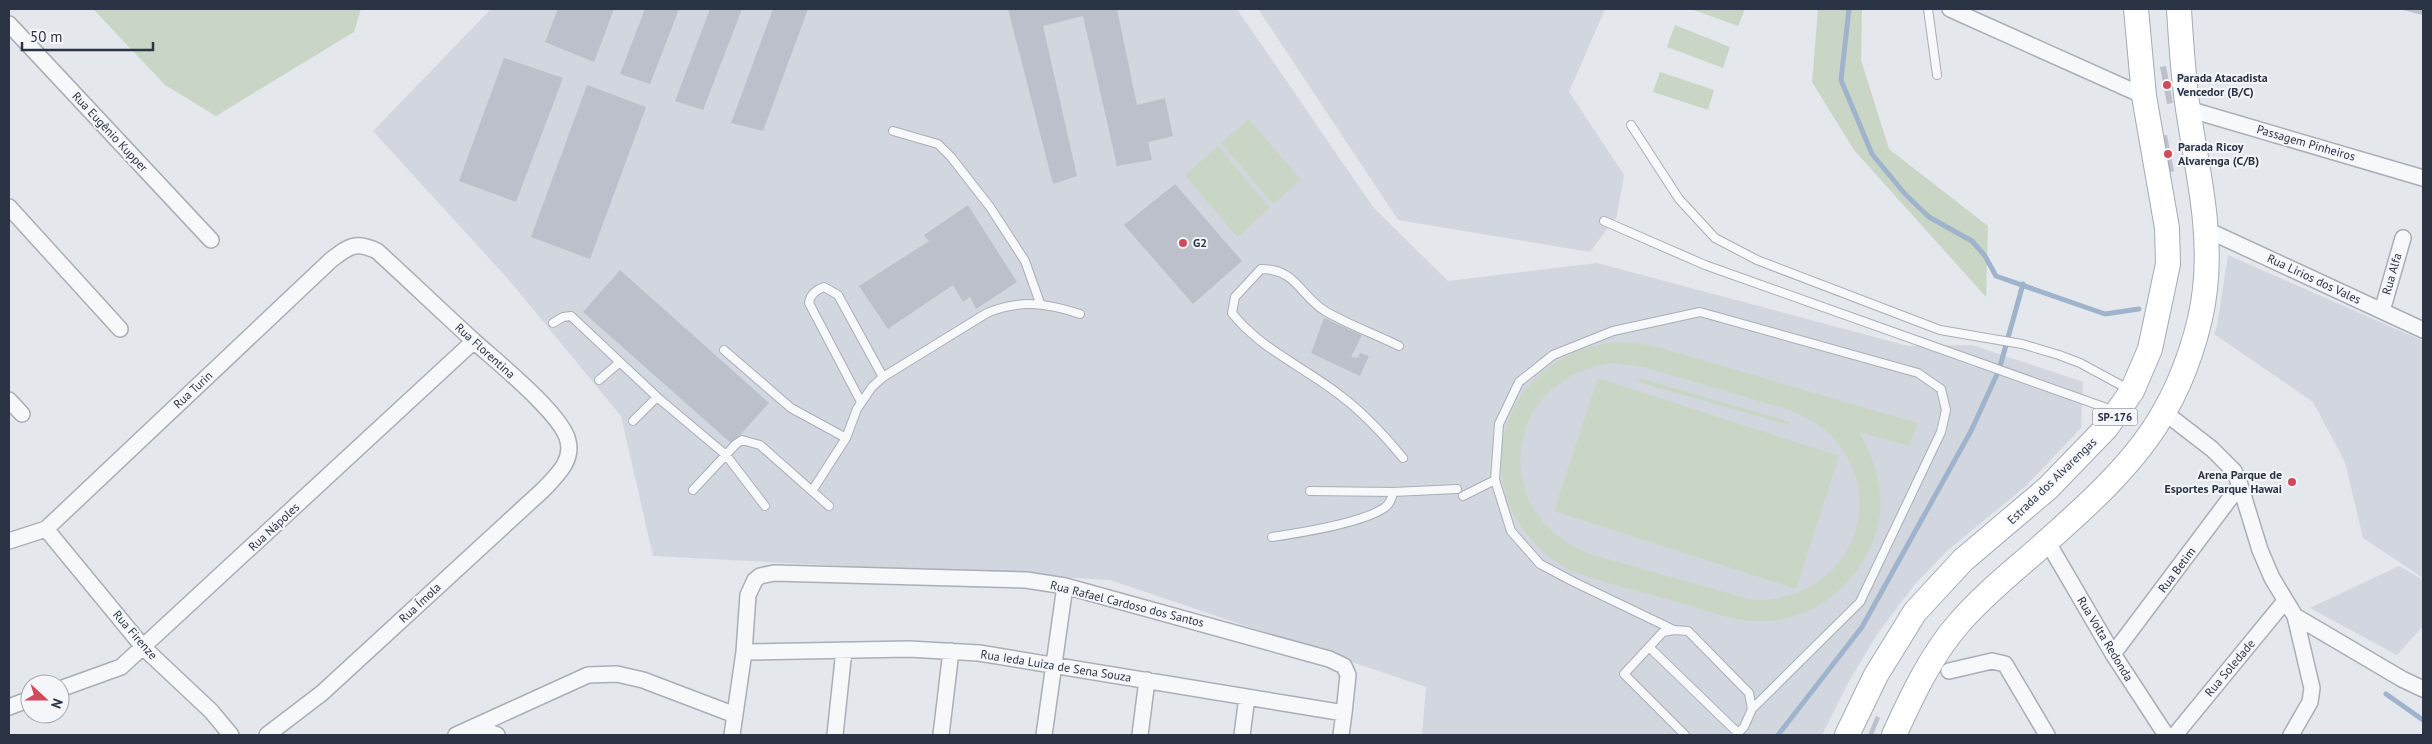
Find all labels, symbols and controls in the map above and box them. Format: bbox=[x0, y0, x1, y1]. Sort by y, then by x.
scale bar bbox=[22, 20, 154, 52]
text: 50 m bbox=[30, 27, 63, 46]
place label: Parada Atacadista Vencedor (B/C) bbox=[2176, 70, 2268, 99]
marker: Parada Atacadista Vencedor (B/C) bbox=[2161, 79, 2173, 91]
street label: Rua Eugênio Kupper bbox=[69, 88, 151, 175]
street label: Passagem Pinheiros bbox=[2255, 121, 2357, 164]
place label: Parada Ricoy Alvarenga (C/B) bbox=[2178, 139, 2259, 168]
marker: Parada Ricoy Alvarenga (C/B) bbox=[2162, 148, 2174, 160]
place label: G2 bbox=[1193, 235, 1207, 250]
marker: G2 bbox=[1177, 237, 1189, 249]
street label: Rua Lirios dos Vales bbox=[2265, 250, 2363, 307]
street label: Rua Alfa bbox=[2378, 251, 2405, 296]
street label: Rua Florentina bbox=[452, 320, 518, 381]
street label: Rua Turin bbox=[170, 368, 215, 411]
road number: SP-176 bbox=[2092, 408, 2138, 426]
street label: Estrada dos Alvarengas bbox=[2004, 434, 2099, 527]
place label: Arena Parque de Esportes Parque Hawai bbox=[2165, 467, 2282, 496]
marker: Arena Parque de Esportes Parque Hawai bbox=[2286, 476, 2298, 488]
street label: Rua Nápoles bbox=[245, 499, 302, 554]
street label: Rua Betim bbox=[2155, 544, 2198, 595]
street label: Rua Rafael Cardoso dos Santos bbox=[1049, 577, 1206, 630]
street label: Rua Ímola bbox=[396, 579, 444, 626]
street label: Rua Volta Redonda bbox=[2074, 594, 2137, 684]
street label: Rua Firenze bbox=[110, 607, 161, 662]
street label: Rua Soledade bbox=[2201, 636, 2258, 699]
street label: Rua Ieda Luiza de Sena Souza bbox=[980, 646, 1133, 685]
north arrow bbox=[20, 674, 70, 724]
text: N bbox=[47, 696, 67, 711]

